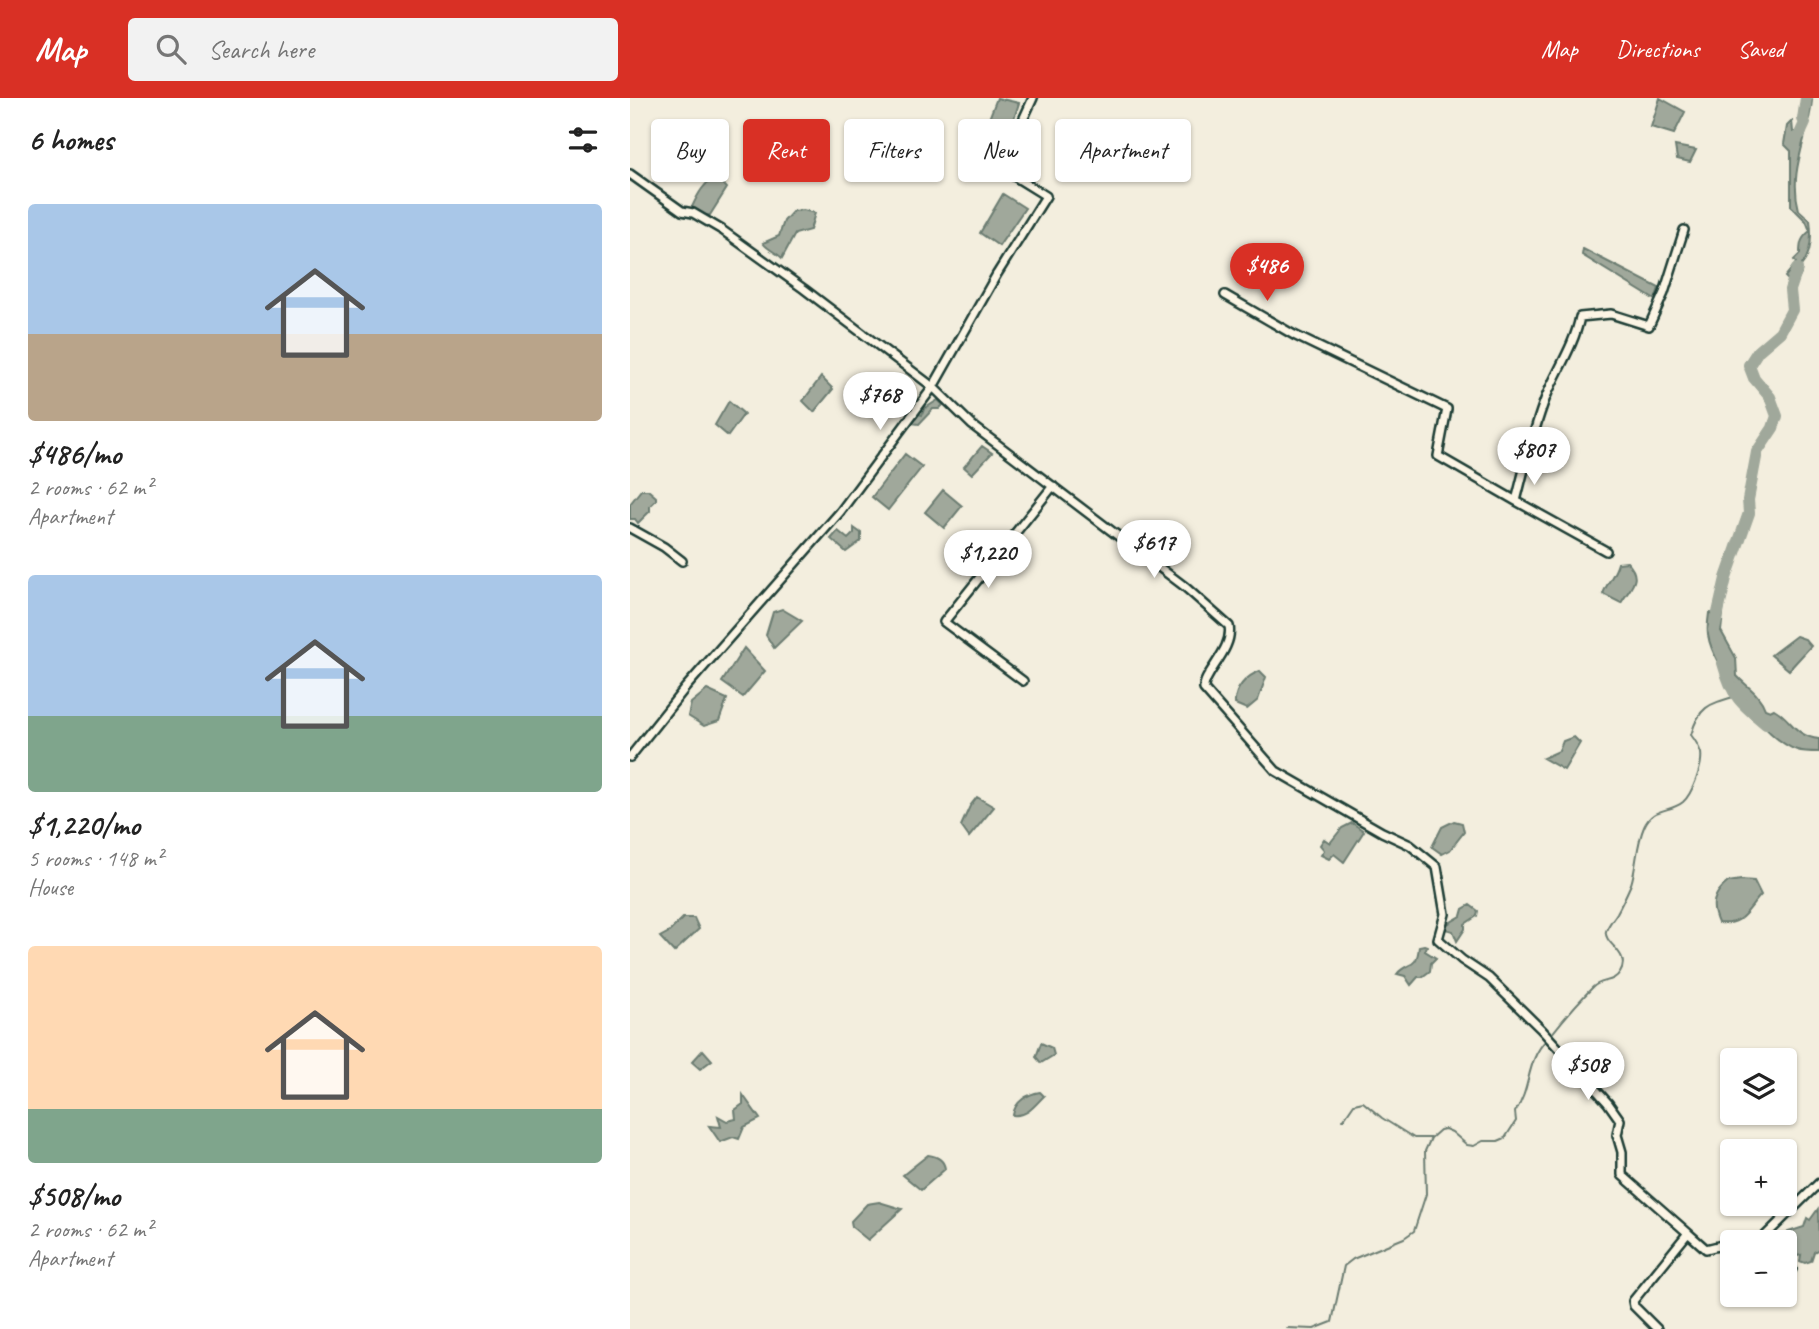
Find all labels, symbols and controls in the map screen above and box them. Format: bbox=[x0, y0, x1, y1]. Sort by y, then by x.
search box bbox=[128, 18, 618, 81]
text: Map bbox=[35, 28, 86, 70]
icon: search bbox=[152, 30, 190, 68]
text: Search here bbox=[208, 33, 314, 66]
text: Map bbox=[1541, 34, 1578, 64]
text: Directions bbox=[1616, 34, 1699, 64]
text: Saved bbox=[1737, 34, 1784, 64]
chip: Buy bbox=[651, 119, 729, 182]
chip: Rent bbox=[743, 119, 830, 182]
chip: Filters bbox=[844, 119, 944, 182]
chip: New bbox=[958, 119, 1041, 182]
chip: Apartment bbox=[1055, 119, 1191, 182]
text: 6 homes bbox=[28, 121, 113, 159]
icon: filters bbox=[564, 121, 602, 159]
pin: $486 bbox=[1226, 244, 1308, 303]
icon: home bbox=[252, 250, 378, 376]
text: $486 bbox=[1246, 251, 1288, 280]
pin: $768 bbox=[839, 372, 921, 432]
text: $768 bbox=[859, 380, 901, 409]
pin: $807 bbox=[1493, 428, 1575, 487]
text: $486/mo bbox=[28, 435, 121, 473]
text: $807 bbox=[1513, 435, 1555, 464]
text: 2 rooms · 62 m² bbox=[28, 473, 152, 502]
text: Apartment bbox=[28, 502, 113, 531]
pin: $617 bbox=[1113, 520, 1195, 580]
text: $617 bbox=[1133, 528, 1175, 557]
pin: $1,220 bbox=[931, 531, 1045, 590]
text: $1,220 bbox=[960, 538, 1016, 567]
icon: home bbox=[252, 621, 378, 747]
text: $1,220/mo bbox=[28, 806, 140, 844]
text: 5 rooms · 148 m² bbox=[28, 844, 163, 873]
text: House bbox=[28, 873, 73, 902]
icon: home bbox=[252, 992, 378, 1118]
pin: $508 bbox=[1547, 1042, 1629, 1102]
map controls bbox=[1720, 1048, 1797, 1307]
button: layers bbox=[1720, 1048, 1797, 1125]
text: $508 bbox=[1567, 1050, 1609, 1079]
button: + bbox=[1720, 1139, 1797, 1216]
text: $508/mo bbox=[28, 1177, 120, 1215]
text: 2 rooms · 62 m² bbox=[28, 1215, 152, 1244]
button: − bbox=[1720, 1230, 1797, 1307]
text: Apartment bbox=[28, 1244, 113, 1273]

